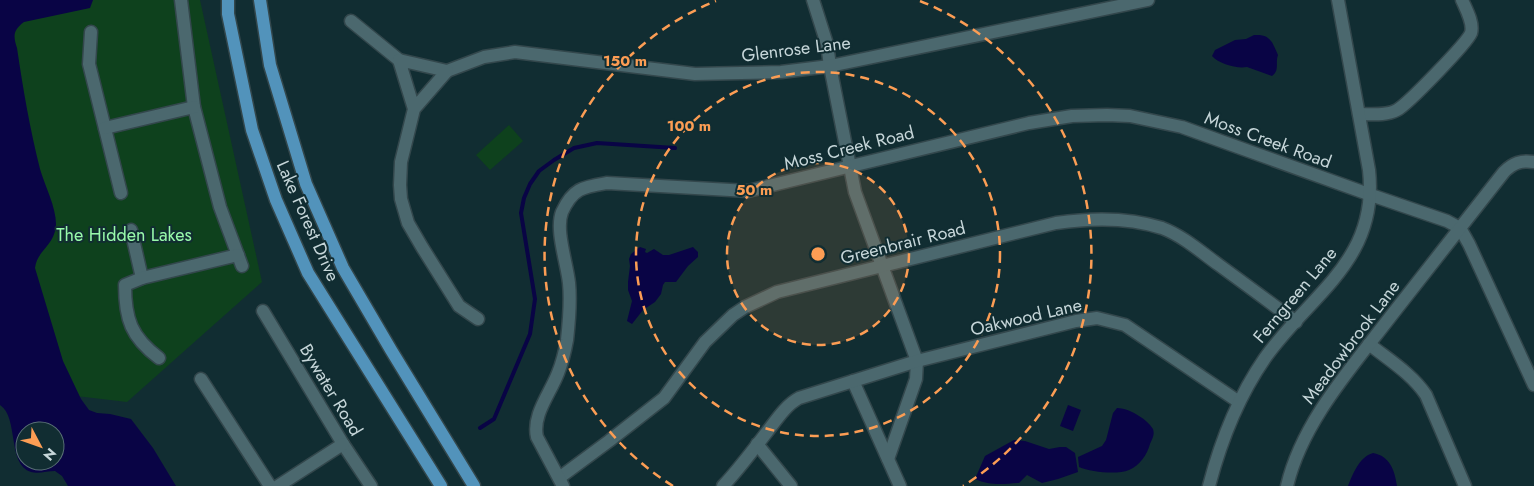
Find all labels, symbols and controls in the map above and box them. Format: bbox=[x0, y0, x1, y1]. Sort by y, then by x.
street label: Glenrose Lane bbox=[740, 29, 852, 69]
text: 150 m bbox=[603, 50, 647, 72]
street label: Moss Creek Road bbox=[1201, 105, 1335, 175]
text: 100 m bbox=[667, 115, 711, 137]
street label: Moss Creek Road bbox=[781, 119, 917, 177]
street label: Lake Forest Drive bbox=[270, 157, 346, 285]
text: 50 m bbox=[736, 179, 772, 201]
street label: Greenbrair Road bbox=[838, 215, 968, 271]
park label: The Hidden Lakes bbox=[56, 222, 192, 248]
street label: Ferngreen Lane bbox=[1247, 241, 1343, 349]
centre of rings bbox=[809, 245, 827, 263]
street label: Meadowbrook Lane bbox=[1296, 275, 1406, 409]
street label: Oakwood Lane bbox=[968, 292, 1084, 342]
street label: Bywater Road bbox=[293, 339, 369, 441]
north arrow bbox=[15, 421, 65, 471]
text: N bbox=[39, 444, 61, 465]

